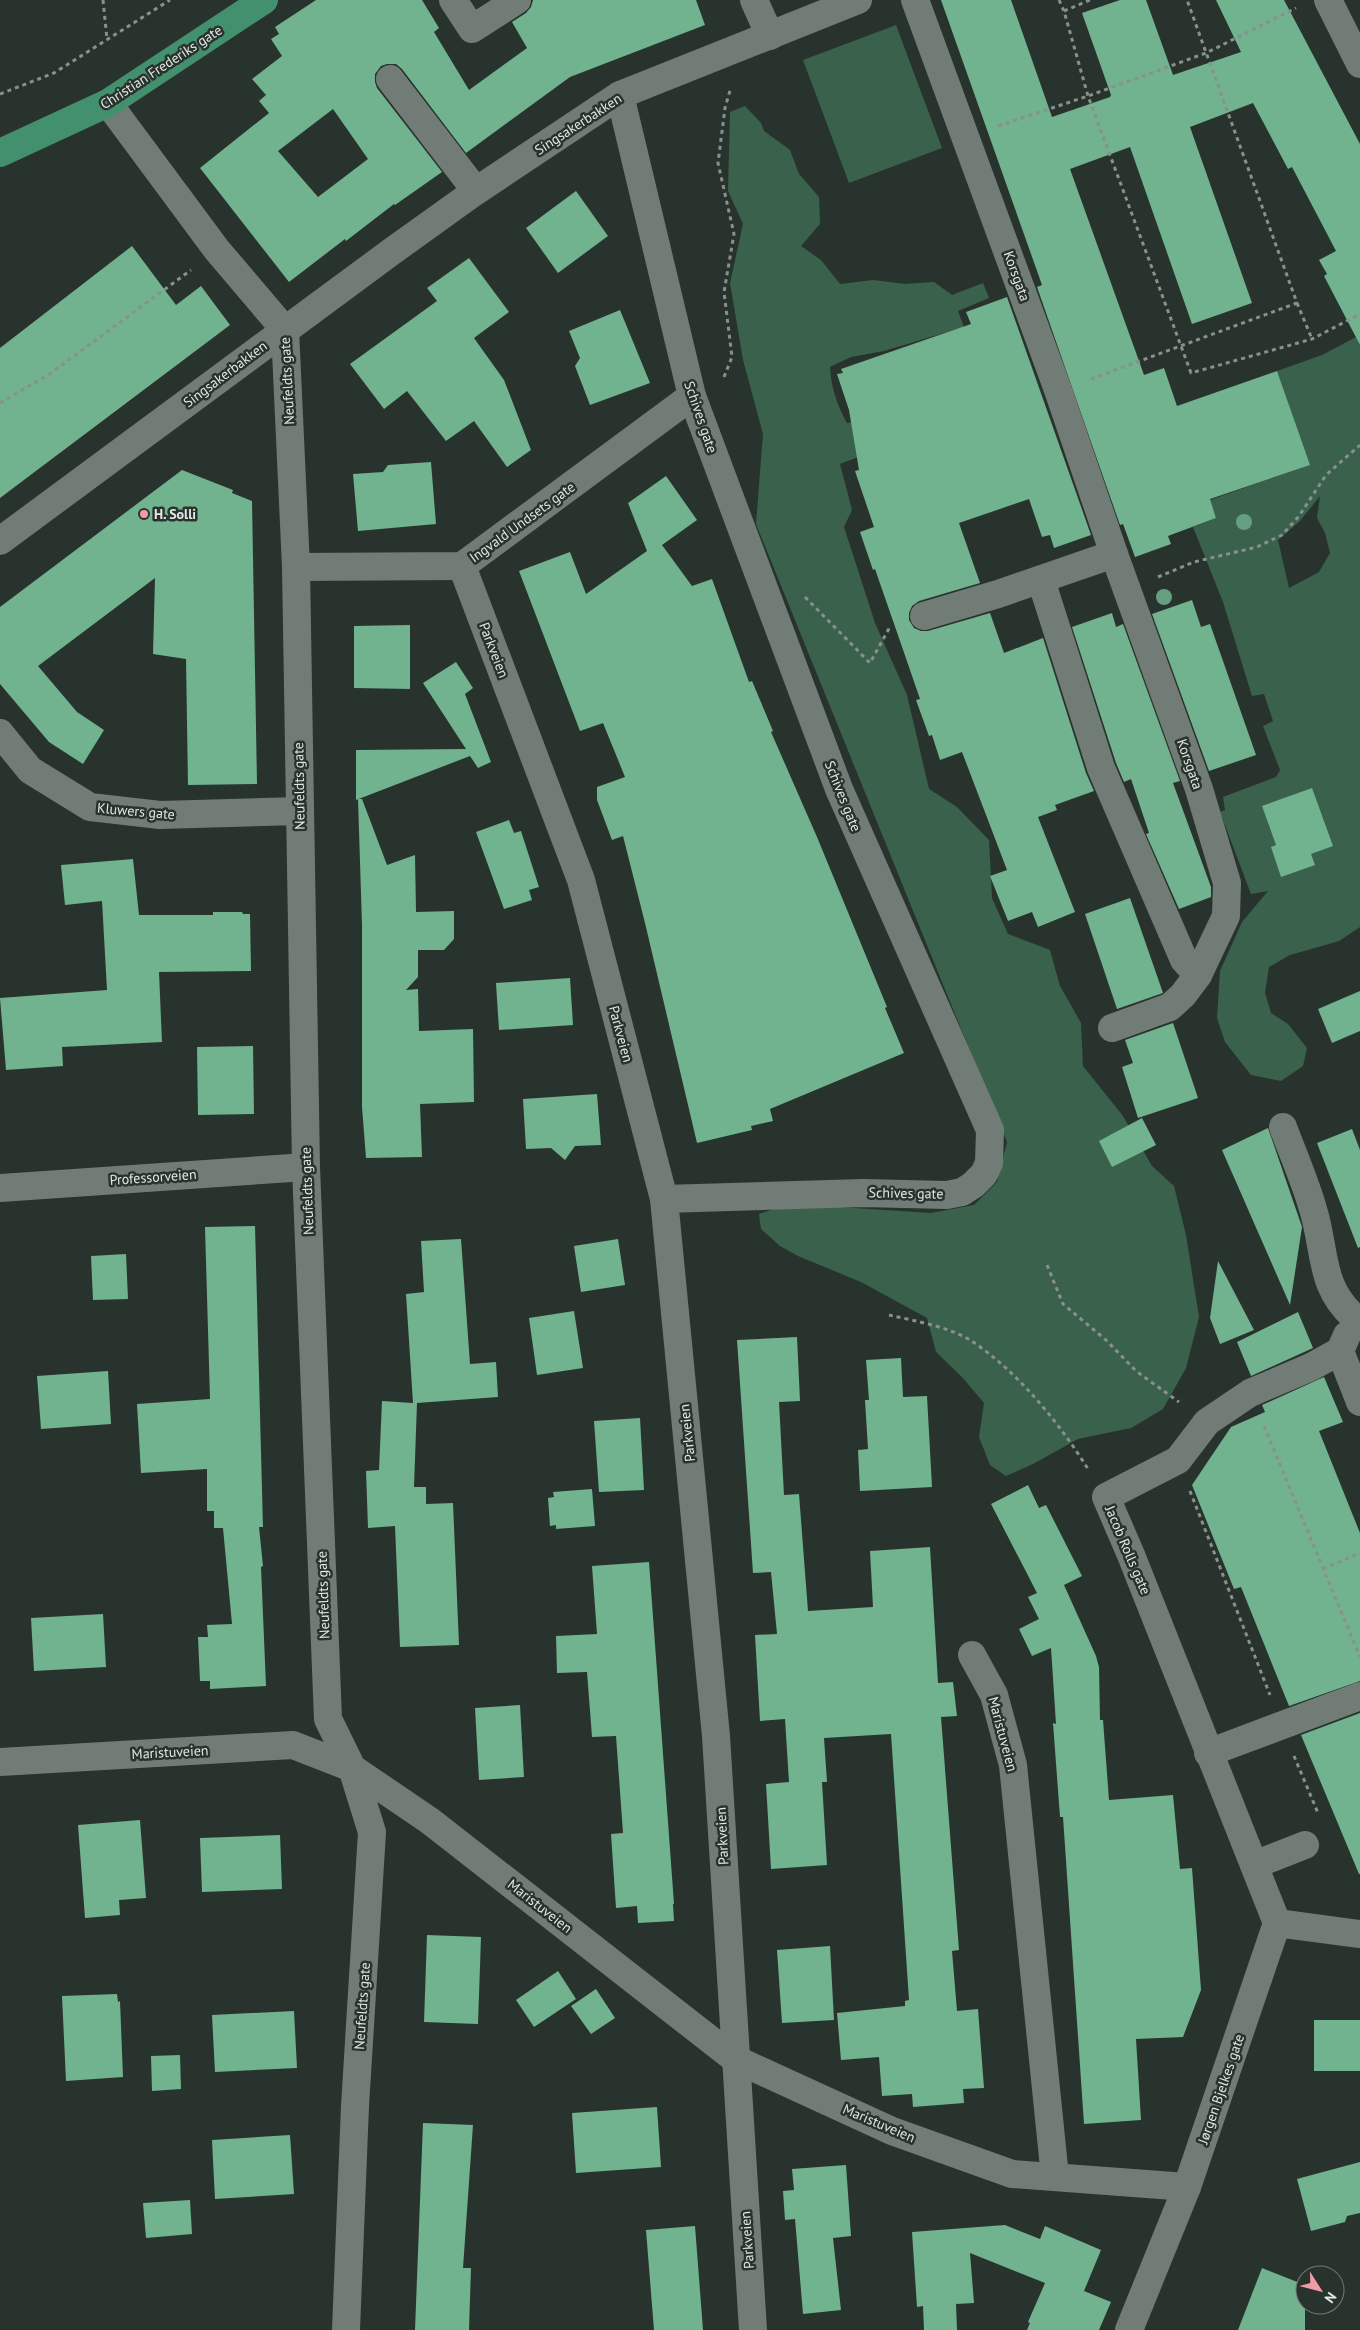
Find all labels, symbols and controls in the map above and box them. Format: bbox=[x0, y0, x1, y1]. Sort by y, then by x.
street label: Christian Frederiks gate bbox=[97, 21, 225, 113]
street label: Singsakerbakken bbox=[531, 89, 625, 159]
street label: Korsgata bbox=[1000, 248, 1034, 304]
street label: Singsakerbakken bbox=[180, 337, 270, 411]
street label: Neufeldts gate bbox=[276, 337, 298, 425]
street label: Schives gate bbox=[680, 379, 722, 455]
street label: Ingvald Undsets gate bbox=[466, 478, 578, 566]
place label: H. Solli bbox=[154, 505, 196, 523]
marker: H. Solli bbox=[138, 508, 150, 520]
street label: Parkveien bbox=[475, 620, 513, 680]
street label: Korsgata bbox=[1173, 736, 1207, 792]
street label: Neufeldts gate bbox=[289, 742, 309, 830]
street label: Schives gate bbox=[821, 758, 865, 834]
street label: Kluwers gate bbox=[96, 799, 176, 823]
street label: Parkveien bbox=[605, 1004, 637, 1064]
street label: Neufeldts gate bbox=[296, 1147, 318, 1235]
street label: Professorveien bbox=[109, 1165, 197, 1189]
street label: Schives gate bbox=[869, 1183, 943, 1203]
street label: Parkveien bbox=[675, 1403, 699, 1463]
street label: Jacob Rolls gate bbox=[1101, 1502, 1155, 1597]
street label: Neufeldts gate bbox=[312, 1551, 334, 1639]
street label: Maristuveien bbox=[984, 1695, 1022, 1773]
street label: Maristuveien bbox=[131, 1741, 209, 1763]
street label: Parkveien bbox=[711, 1807, 733, 1865]
street label: Maristuveien bbox=[504, 1875, 576, 1937]
street label: Neufeldts gate bbox=[350, 1962, 374, 2050]
street label: Jørgen Bjelkes gate bbox=[1193, 2032, 1248, 2147]
street label: Maristuveien bbox=[840, 2100, 918, 2146]
street label: Parkveien bbox=[736, 2210, 758, 2270]
north arrow bbox=[1295, 2265, 1345, 2315]
text: N bbox=[1321, 2289, 1341, 2307]

